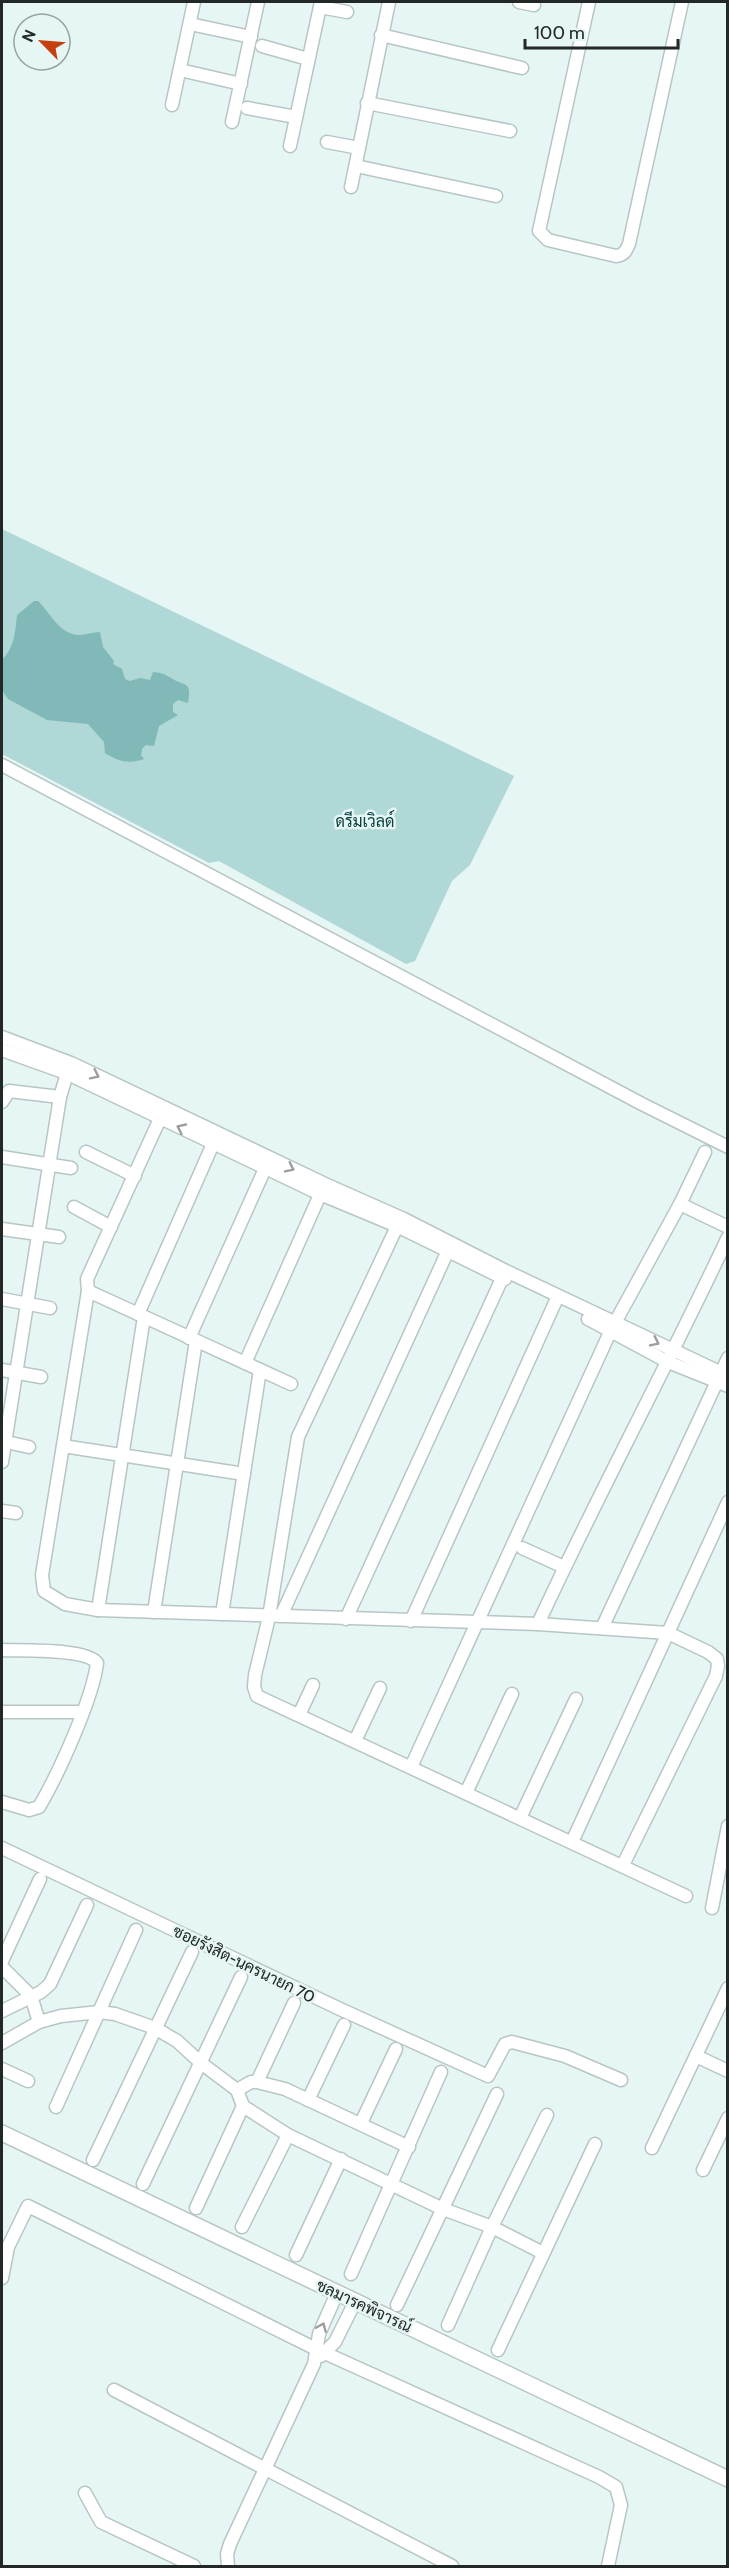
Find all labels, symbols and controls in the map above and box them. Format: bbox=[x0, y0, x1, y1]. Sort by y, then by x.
north arrow bbox=[12, 12, 72, 72]
scale bar bbox=[525, 12, 678, 50]
text: 100 m bbox=[534, 22, 585, 44]
text: N bbox=[18, 27, 40, 45]
park label: ดรีมเวิลด์ bbox=[336, 809, 394, 831]
one-way arrow bbox=[88, 1067, 99, 1079]
one-way arrow bbox=[177, 1124, 188, 1136]
one-way arrow bbox=[283, 1160, 294, 1172]
one-way arrow bbox=[649, 1334, 660, 1346]
street label: ซอยรังสิต-นครนายก 70 bbox=[170, 1920, 319, 2007]
street label: ชลมารคพิจารณ์ bbox=[313, 2273, 416, 2336]
one-way arrow bbox=[315, 2323, 327, 2334]

